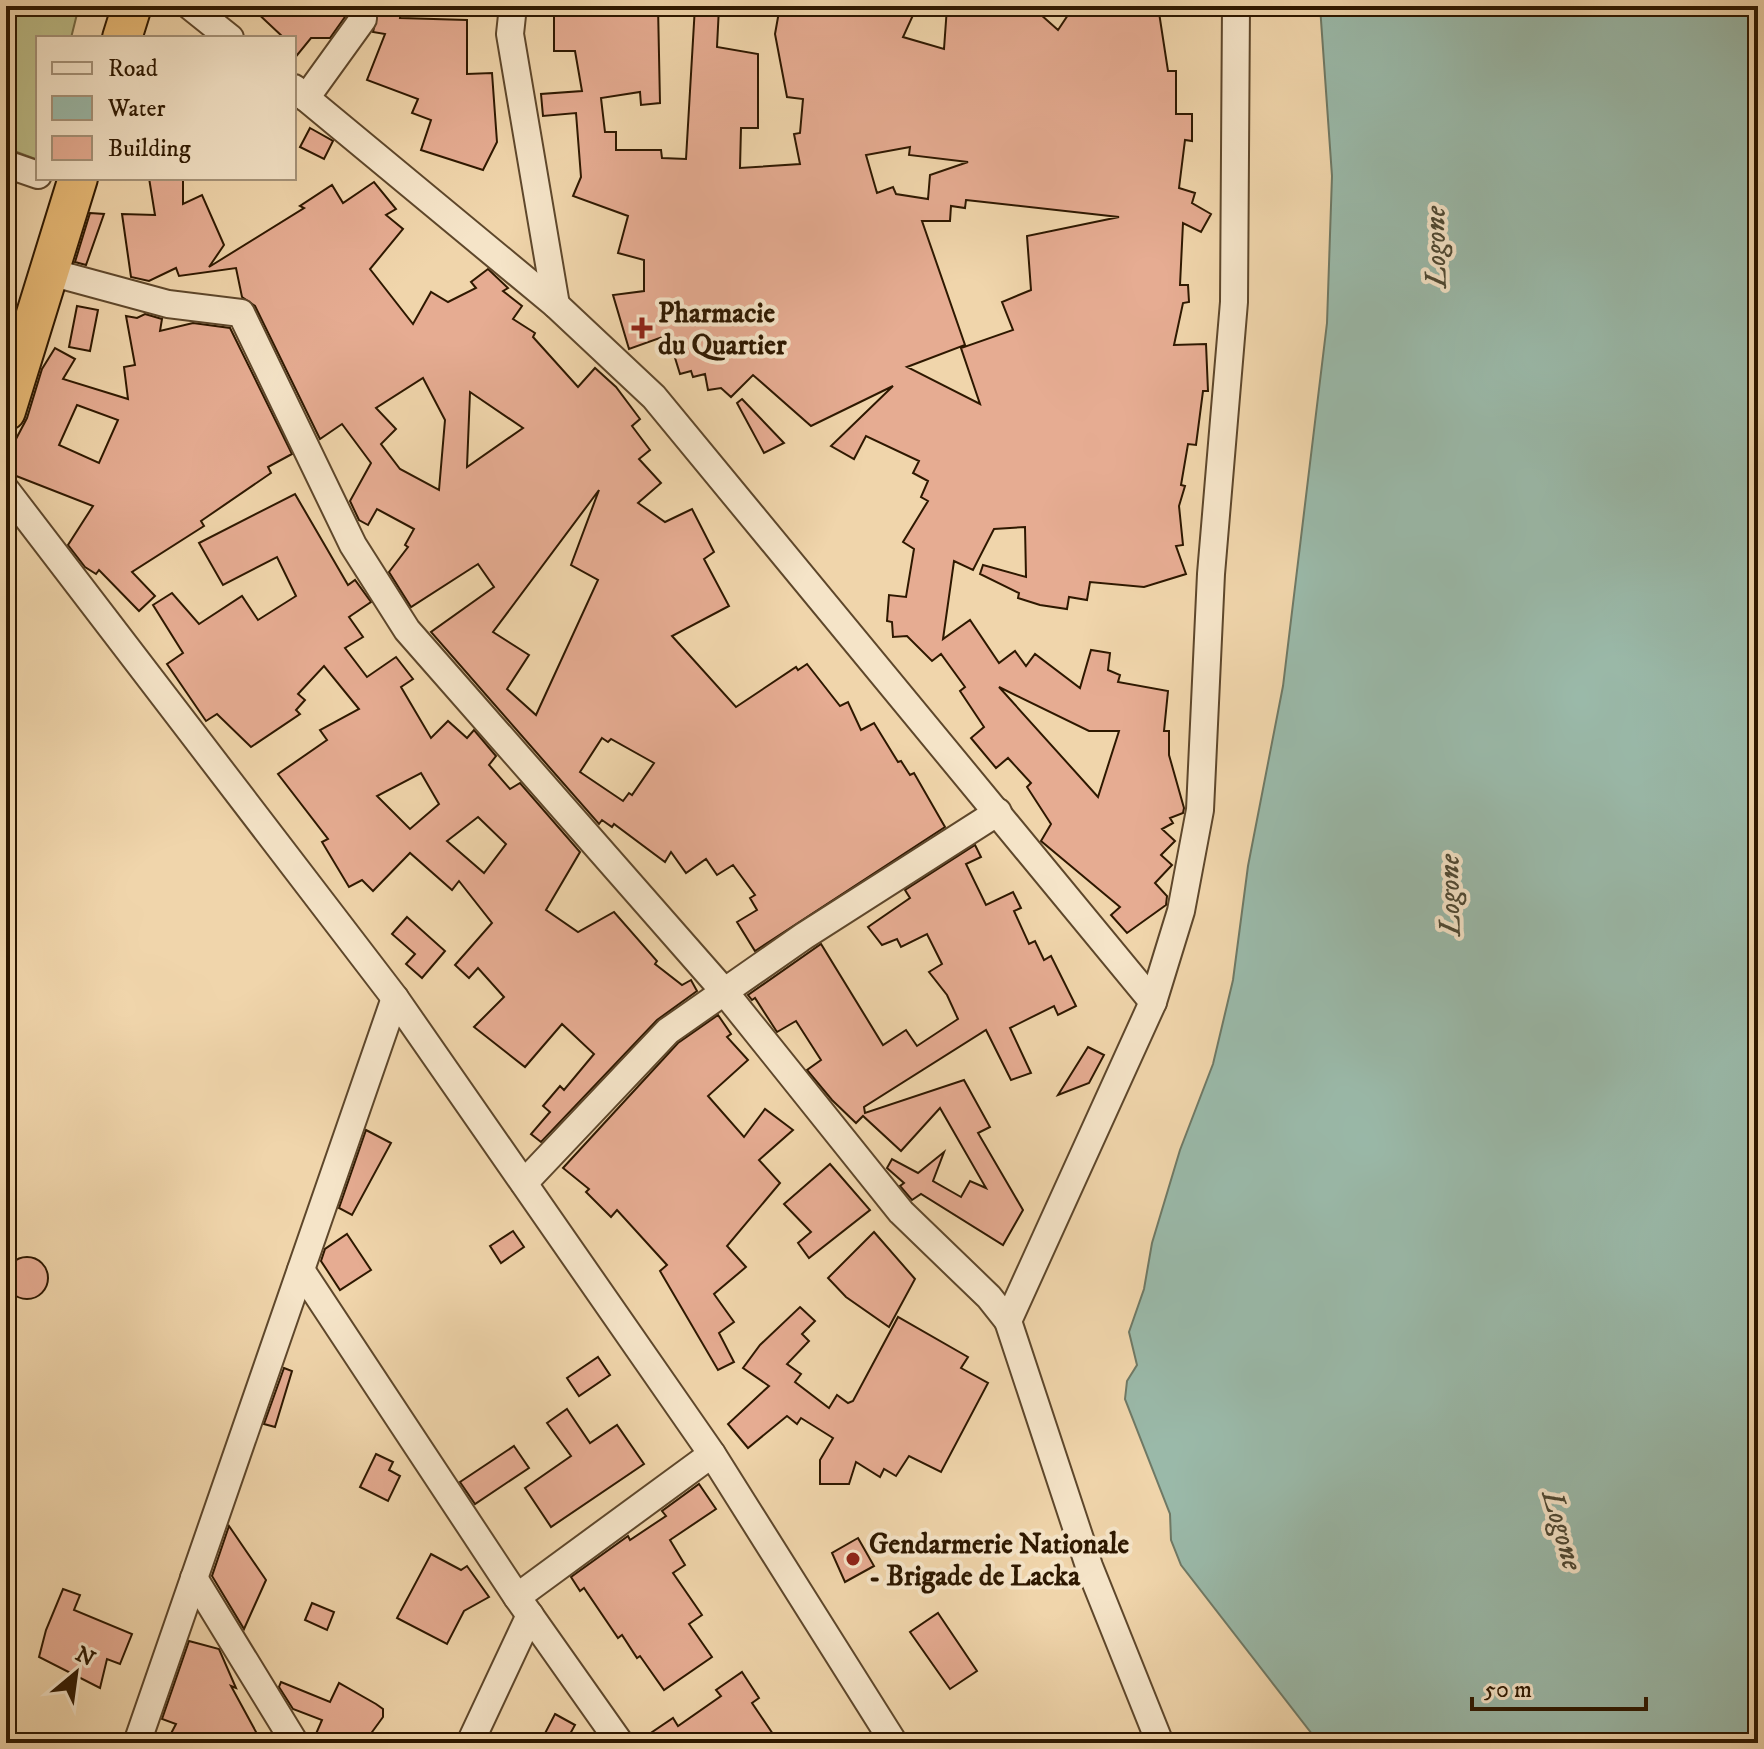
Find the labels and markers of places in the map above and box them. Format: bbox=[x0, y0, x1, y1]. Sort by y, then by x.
place label: Pharmacie du Quartier bbox=[658, 296, 787, 363]
marker: Pharmacie du Quartier bbox=[633, 319, 651, 337]
place label: Gendarmerie Nationale - Brigade de Lacka bbox=[869, 1527, 1130, 1594]
marker: Gendarmerie Nationale - Brigade de Lacka bbox=[844, 1550, 862, 1568]

